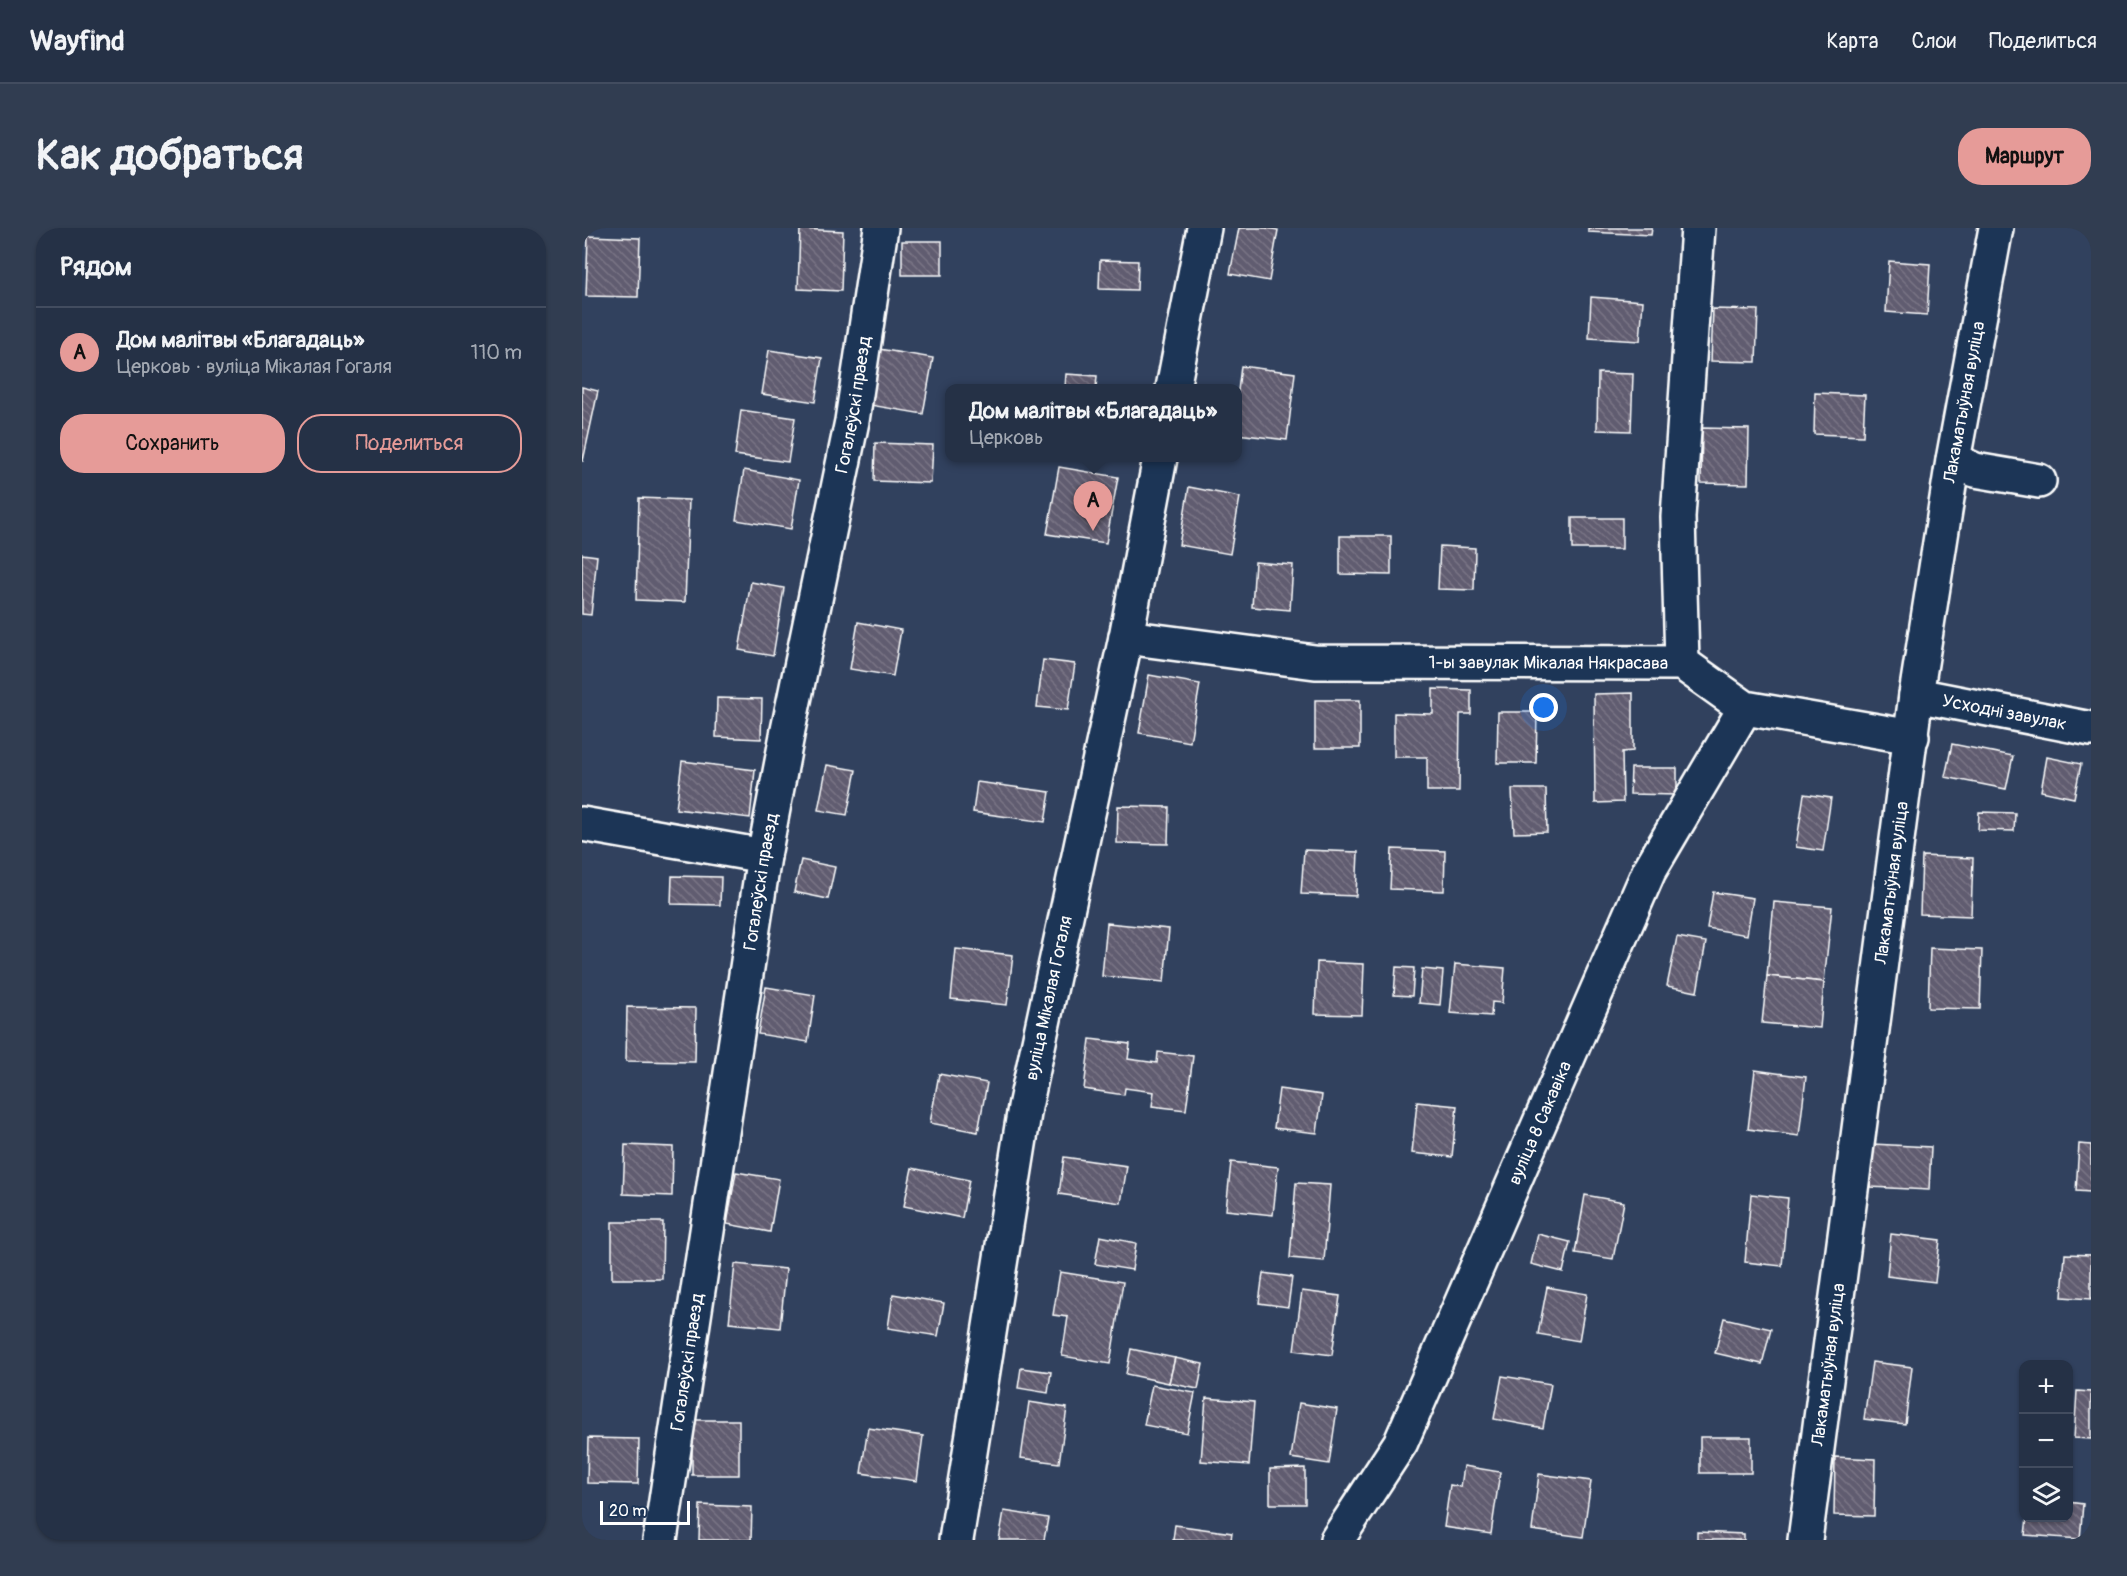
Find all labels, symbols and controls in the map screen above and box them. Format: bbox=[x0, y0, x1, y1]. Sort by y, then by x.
text: Wayfind bbox=[30, 24, 125, 59]
text: Карта bbox=[1826, 28, 1878, 55]
text: Слои bbox=[1911, 28, 1956, 55]
text: Поделиться bbox=[1989, 28, 2097, 55]
button: Маршрут bbox=[1958, 128, 2091, 185]
text: Как добраться bbox=[36, 130, 303, 182]
text: Рядом bbox=[60, 251, 132, 283]
street label: Лакаматыўная вуліца bbox=[1938, 319, 1990, 486]
text: Дом малітвы «Благадаць» bbox=[117, 326, 364, 354]
street label: Гогалеўскі праезд bbox=[830, 334, 876, 475]
text: A bbox=[73, 340, 86, 365]
text: 110 m bbox=[471, 340, 522, 365]
text: Церковь · вуліца Мікалая Гогаля bbox=[117, 354, 392, 379]
popup bbox=[945, 384, 1242, 462]
text: Дом малітвы «Благадаць» bbox=[970, 397, 1217, 425]
button: Сохранить bbox=[60, 414, 285, 473]
button: Поделиться bbox=[297, 414, 522, 473]
text: Церковь bbox=[970, 425, 1043, 450]
pin: A bbox=[1074, 482, 1112, 531]
street label: 1-ы завулак Мікалая Някрасава bbox=[1428, 651, 1668, 674]
street label: Усходні завулак bbox=[1940, 689, 2069, 735]
your location bbox=[1529, 693, 1558, 722]
street label: Лакаматыўная вуліца bbox=[1869, 800, 1913, 966]
street label: Гогалеўскі праезд bbox=[738, 811, 783, 952]
street label: вуліца Мікалая Гогаля bbox=[1020, 914, 1077, 1082]
street label: вуліца 8 Сакавіка bbox=[1503, 1057, 1577, 1188]
street label: Лакаматыўная вуліца bbox=[1806, 1282, 1850, 1448]
street label: Гогалеўскі праезд bbox=[665, 1291, 709, 1432]
map controls bbox=[2019, 1360, 2073, 1522]
button: + bbox=[2019, 1360, 2073, 1414]
button: − bbox=[2019, 1414, 2073, 1468]
button: layers bbox=[2019, 1468, 2073, 1522]
scale bar bbox=[600, 1498, 690, 1526]
text: 20 m bbox=[609, 1501, 647, 1521]

